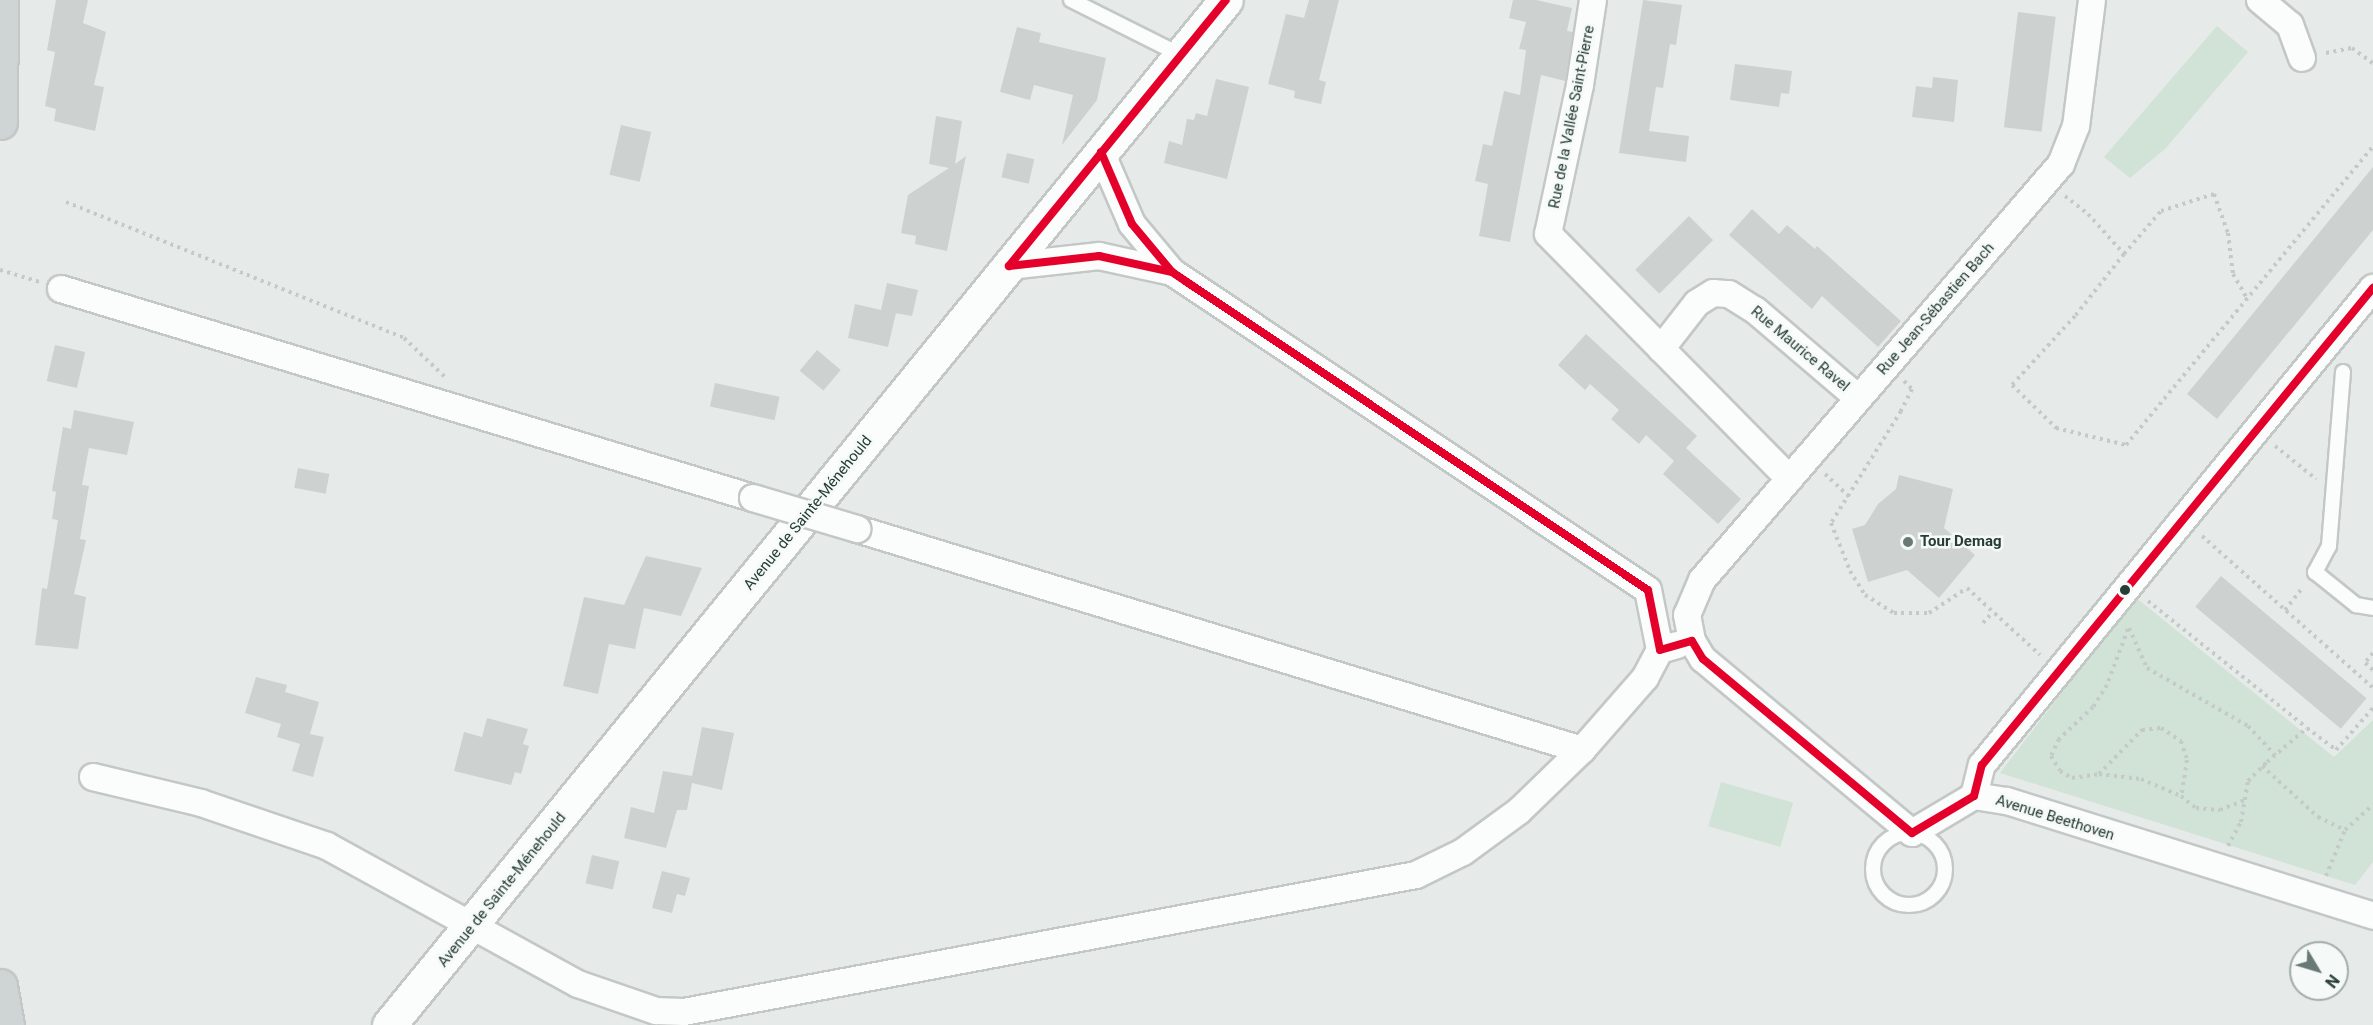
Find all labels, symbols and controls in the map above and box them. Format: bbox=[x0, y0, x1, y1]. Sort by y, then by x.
street label: Rue de la Vallée Saint-Pierre bbox=[1545, 24, 1599, 210]
street label: Rue Jean-Sébastien Bach bbox=[1874, 239, 1998, 379]
street label: Rue Maurice Ravel bbox=[1747, 303, 1853, 395]
street label: Avenue de Sainte-Ménehould bbox=[740, 432, 876, 594]
place label: Tour Demag bbox=[1920, 533, 2002, 551]
marker: Tour Demag bbox=[1901, 535, 1915, 549]
unlabelled marker bbox=[2119, 584, 2131, 596]
street label: Avenue Beethoven bbox=[1994, 791, 2116, 845]
street label: Avenue de Sainte-Ménehould bbox=[434, 809, 570, 971]
north arrow bbox=[2289, 941, 2349, 1001]
text: N bbox=[2321, 971, 2343, 991]

